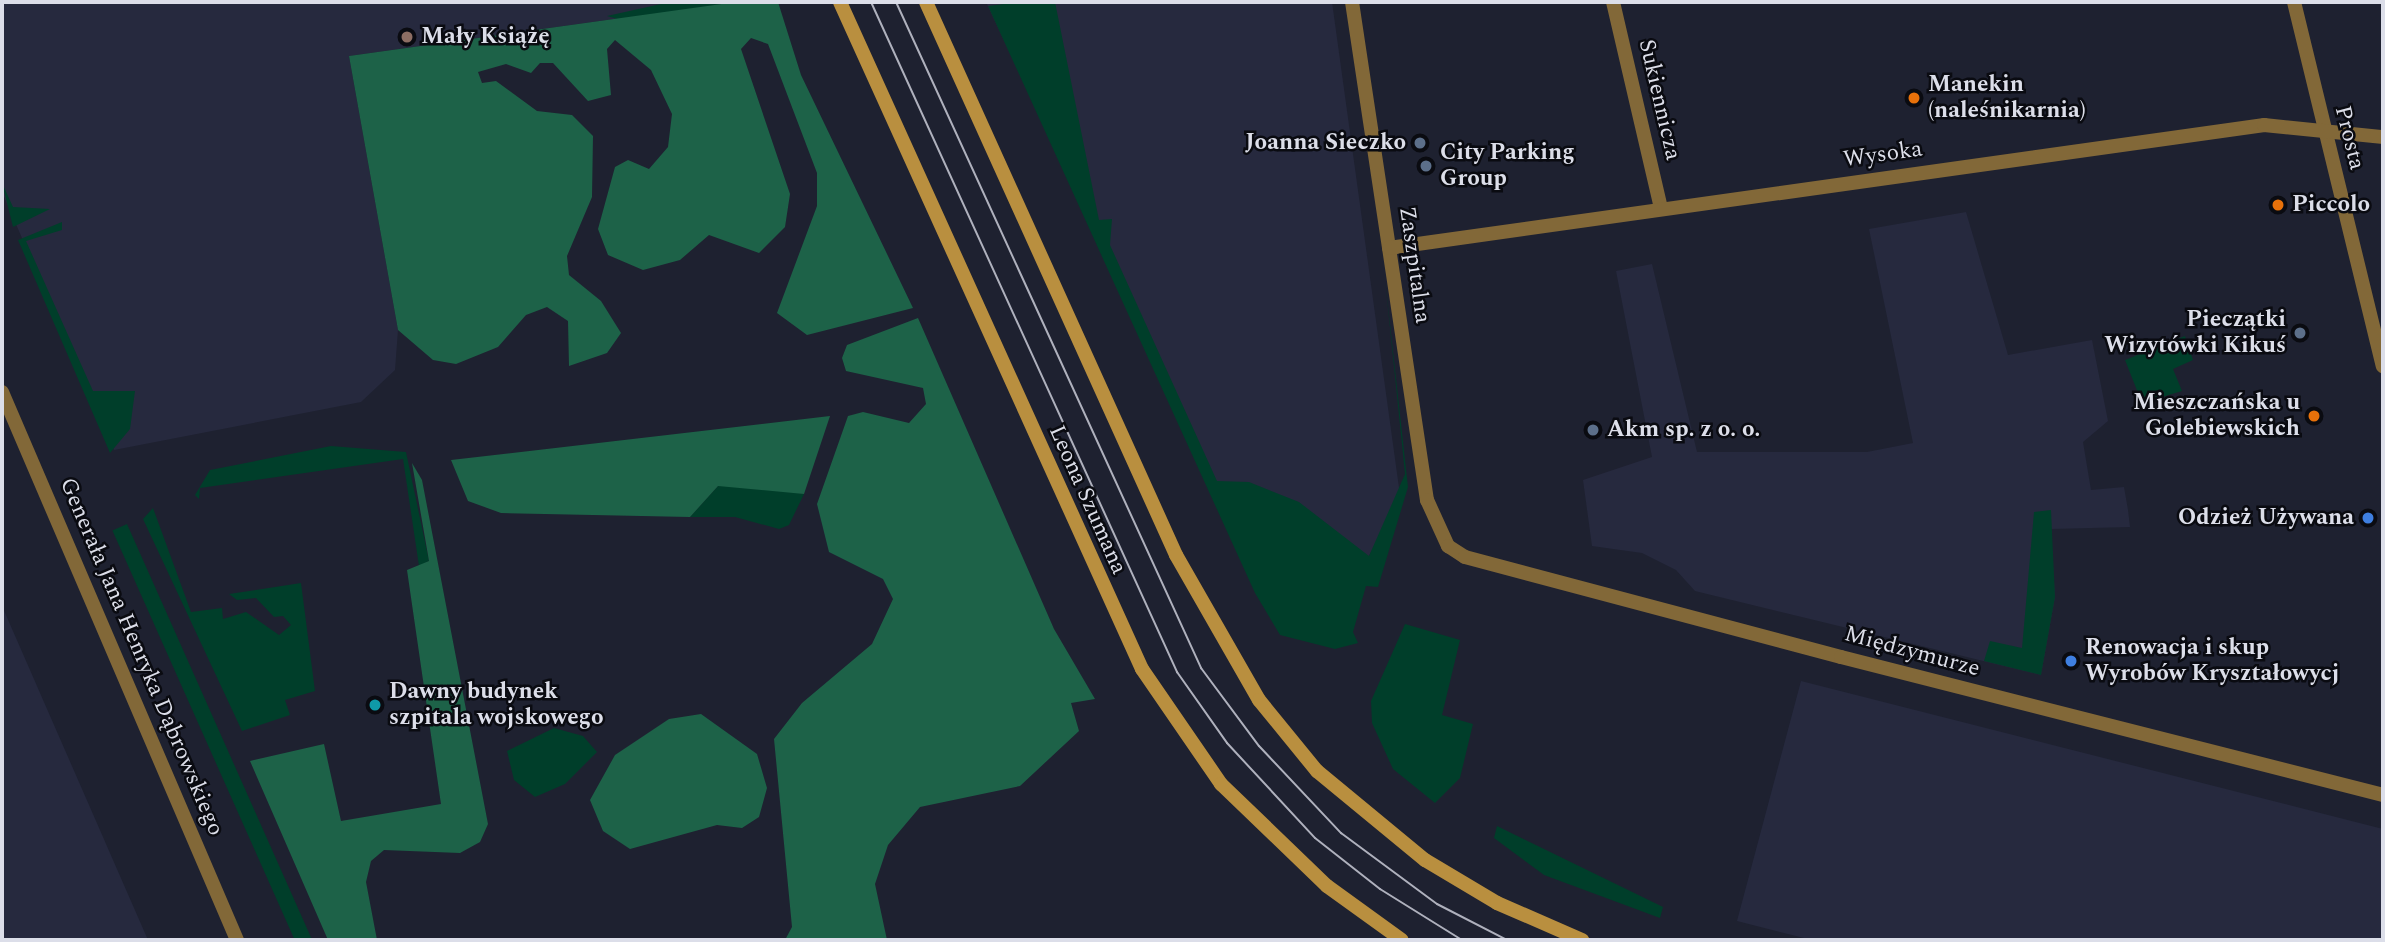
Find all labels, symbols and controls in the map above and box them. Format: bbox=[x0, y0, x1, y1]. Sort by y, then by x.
place label: Mały Książę bbox=[421, 23, 550, 51]
marker: Mały Książę bbox=[399, 29, 415, 45]
street label: Sukiennicza bbox=[1632, 37, 1686, 163]
place label: Manekin (naleśnikarnia) bbox=[1928, 71, 2086, 125]
marker: Manekin (naleśnikarnia) bbox=[1906, 90, 1922, 106]
street label: Prosta bbox=[2328, 103, 2370, 173]
place label: Joanna Sieczko bbox=[1245, 129, 1406, 157]
marker: Joanna Sieczko bbox=[1412, 135, 1428, 151]
street label: Wysoka bbox=[1842, 136, 1924, 174]
place label: City Parking Group bbox=[1440, 139, 1575, 193]
marker: City Parking Group bbox=[1418, 158, 1434, 174]
place label: Piccolo bbox=[2292, 191, 2370, 219]
marker: Piccolo bbox=[2270, 197, 2286, 213]
street label: Zaszpitalna bbox=[1392, 205, 1436, 325]
place label: Pieczątki Wizytówki Kikuś bbox=[2104, 306, 2286, 360]
marker: Pieczątki Wizytówki Kikuś bbox=[2292, 325, 2308, 341]
place label: Mieszczańska u Golebiewskich bbox=[2133, 389, 2300, 443]
marker: Mieszczańska u Golebiewskich bbox=[2306, 408, 2322, 424]
place label: Akm sp. z o. o. bbox=[1607, 416, 1760, 444]
street label: Leona Szumana bbox=[1042, 421, 1132, 579]
marker: Akm sp. z o. o. bbox=[1585, 422, 1601, 438]
street label: Generała Jana Henryka Dąbrowskiego bbox=[53, 474, 229, 840]
place label: Odzież Używana bbox=[2178, 504, 2354, 532]
marker: Odzież Używana bbox=[2360, 510, 2376, 526]
street label: Międzymurze bbox=[1841, 621, 1983, 683]
place label: Renowacja i skup Wyrobów Kryształowycj bbox=[2085, 634, 2339, 688]
marker: Renowacja i skup Wyrobów Kryształowycj bbox=[2063, 653, 2079, 669]
place label: Dawny budynek szpitala wojskowego bbox=[389, 678, 604, 732]
marker: Dawny budynek szpitala wojskowego bbox=[367, 697, 383, 713]

